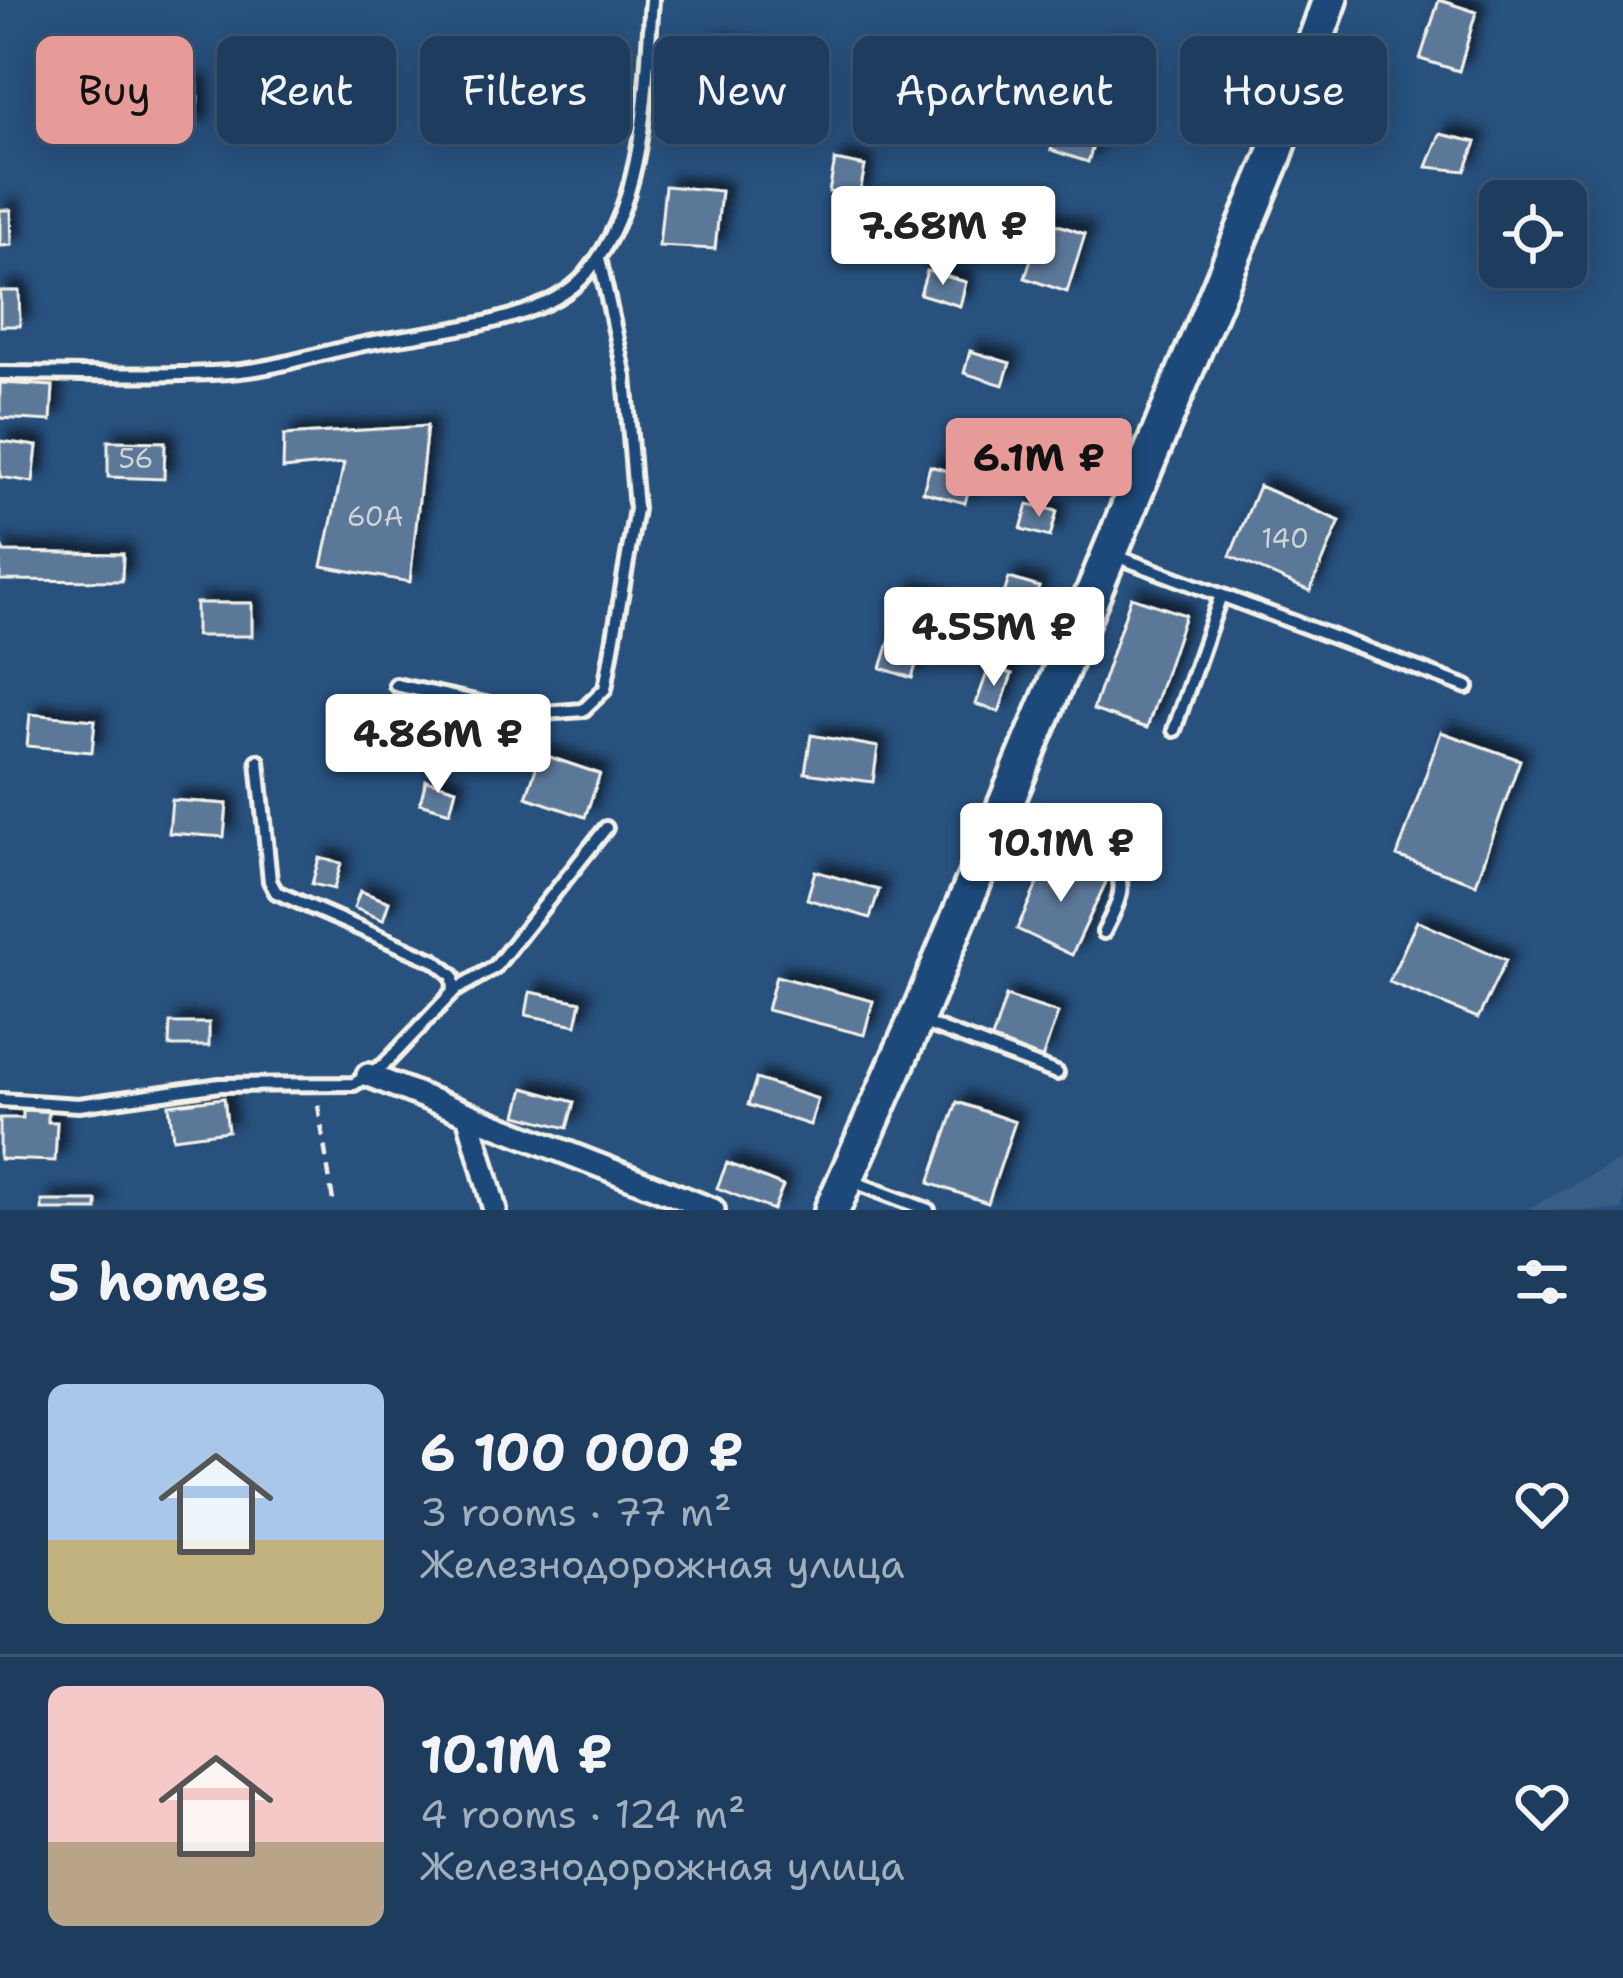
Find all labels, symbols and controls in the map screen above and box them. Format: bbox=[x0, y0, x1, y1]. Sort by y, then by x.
chip: Buy bbox=[36, 36, 193, 144]
chip: Rent bbox=[217, 36, 396, 144]
chip: Filters bbox=[420, 36, 630, 144]
chip: New bbox=[654, 36, 829, 144]
chip: Apartment bbox=[853, 36, 1156, 144]
chip: House bbox=[1180, 36, 1387, 144]
map controls bbox=[1479, 180, 1587, 288]
button: locate bbox=[1479, 180, 1587, 288]
pin: 7.68M ₽ bbox=[832, 186, 1054, 288]
text: 7.68M ₽ bbox=[858, 199, 1028, 251]
pin: 6.1M ₽ bbox=[941, 418, 1137, 520]
text: 6.1M ₽ bbox=[973, 431, 1105, 483]
house number: 56 bbox=[118, 440, 154, 477]
house number: 60А bbox=[347, 498, 403, 535]
house number: 140 bbox=[1261, 520, 1309, 557]
pin: 4.55M ₽ bbox=[883, 587, 1105, 689]
text: 4.55M ₽ bbox=[911, 600, 1077, 652]
pin: 4.86M ₽ bbox=[327, 694, 549, 796]
text: 4.86M ₽ bbox=[353, 707, 523, 759]
pin: 10.1M ₽ bbox=[950, 803, 1172, 905]
text: 10.1M ₽ bbox=[987, 816, 1135, 868]
text: 5 homes bbox=[48, 1248, 268, 1316]
icon: filters bbox=[1509, 1249, 1575, 1315]
text: 6 100 000 ₽ bbox=[420, 1418, 744, 1486]
icon: home bbox=[144, 1432, 288, 1576]
icon: heart bbox=[1509, 1471, 1575, 1537]
text: 3 rooms · 77 m² bbox=[420, 1486, 732, 1538]
text: Железнодорожная улица bbox=[420, 1538, 905, 1590]
text: 10.1M ₽ bbox=[420, 1720, 613, 1788]
icon: home bbox=[144, 1734, 288, 1878]
icon: heart bbox=[1509, 1773, 1575, 1839]
text: 4 rooms · 124 m² bbox=[420, 1788, 746, 1840]
text: Железнодорожная улица bbox=[420, 1840, 905, 1892]

